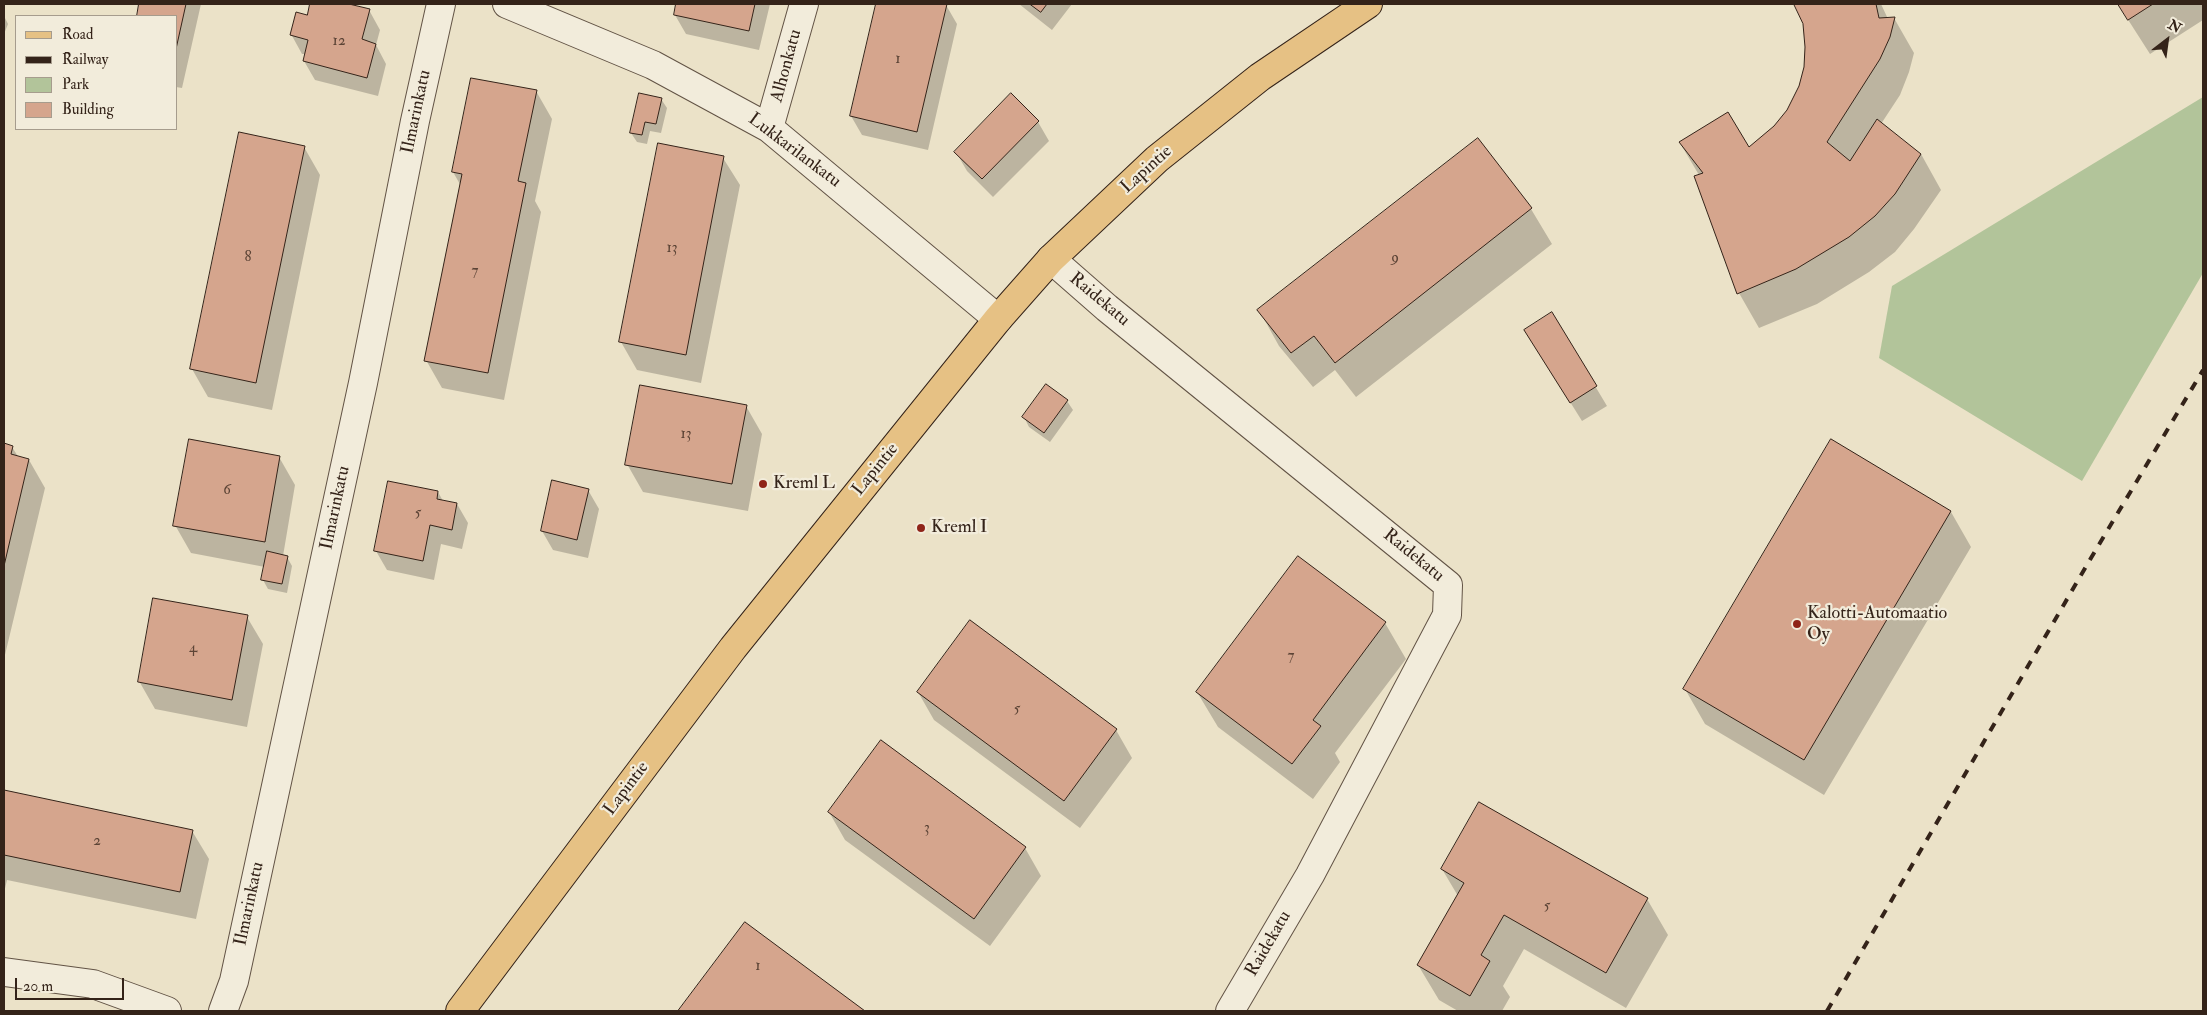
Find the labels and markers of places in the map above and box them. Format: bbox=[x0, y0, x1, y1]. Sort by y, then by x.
place label: Kreml L bbox=[773, 473, 835, 495]
marker: Kreml L bbox=[757, 478, 769, 490]
place label: Kreml I bbox=[931, 517, 987, 539]
marker: Kreml I bbox=[915, 522, 927, 534]
place label: Kalotti-Automaatio Oy bbox=[1807, 603, 1947, 646]
marker: Kalotti-Automaatio Oy bbox=[1791, 618, 1803, 630]

